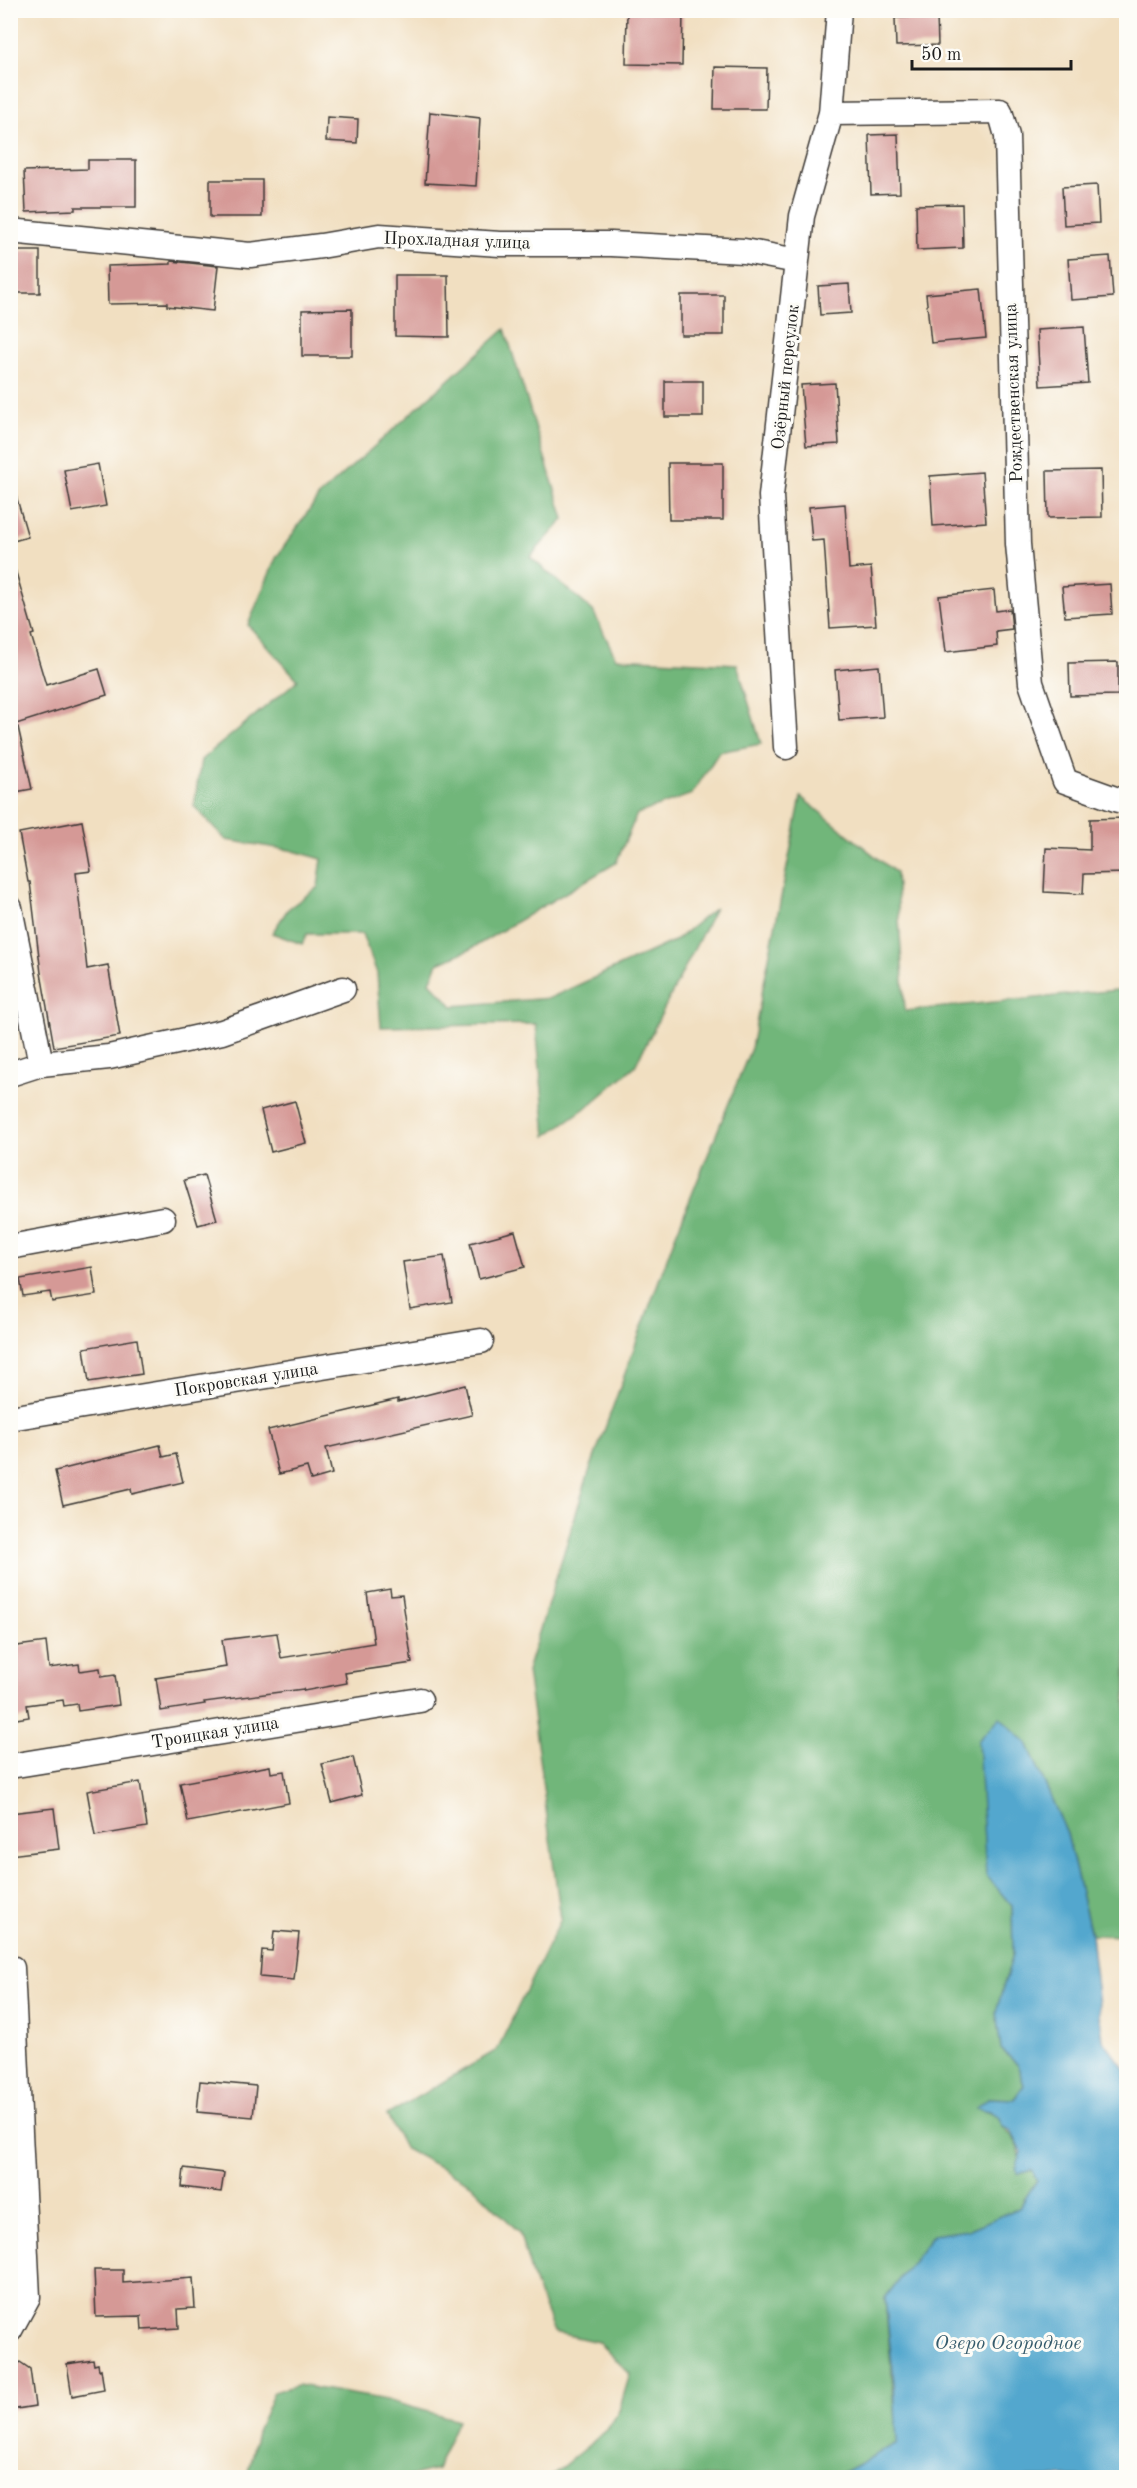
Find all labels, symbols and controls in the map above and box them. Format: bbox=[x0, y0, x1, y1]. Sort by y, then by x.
scale bar bbox=[912, 33, 1071, 71]
text: 50 m bbox=[921, 46, 961, 64]
street label: Прохладная улица bbox=[383, 229, 531, 253]
street label: Рождественская улица bbox=[1002, 303, 1026, 483]
street label: Озёрный переулок bbox=[769, 304, 803, 451]
street label: Покровская улица bbox=[173, 1360, 319, 1400]
street label: Троицкая улица bbox=[150, 1714, 280, 1752]
water label: Озеро Огородное bbox=[935, 2334, 1081, 2354]

